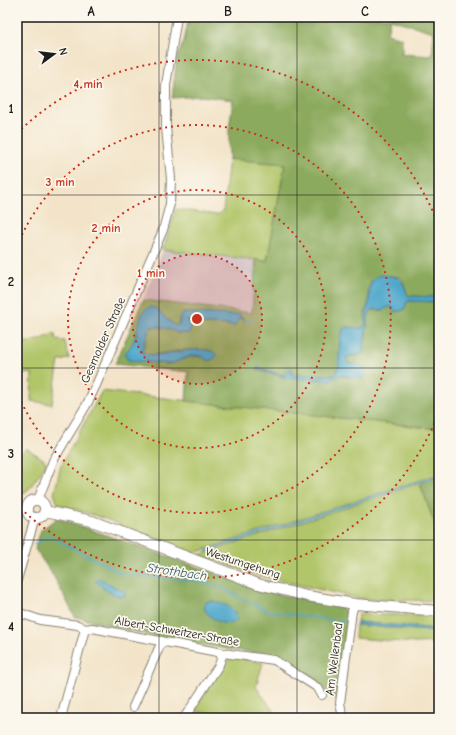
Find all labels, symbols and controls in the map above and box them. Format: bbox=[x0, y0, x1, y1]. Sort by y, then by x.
text: A bbox=[87, 4, 95, 19]
text: B bbox=[224, 4, 232, 19]
text: C bbox=[361, 4, 369, 19]
north arrow bbox=[34, 34, 74, 74]
text: N bbox=[56, 46, 70, 57]
text: 4 min bbox=[74, 77, 102, 91]
text: 1 bbox=[8, 101, 14, 116]
text: 3 min bbox=[45, 175, 75, 189]
text: 2 min bbox=[91, 221, 121, 235]
text: 1 min bbox=[137, 266, 165, 280]
text: 2 bbox=[8, 274, 14, 289]
street label: Gesmolder Straße bbox=[78, 295, 128, 385]
centre of rings bbox=[190, 312, 204, 326]
text: 3 bbox=[8, 446, 14, 461]
street label: Westumgehung bbox=[204, 544, 282, 582]
water label: Strothbach bbox=[146, 560, 208, 583]
street label: Albert-Schweitzer-Straße bbox=[114, 613, 240, 649]
text: 4 bbox=[8, 619, 14, 634]
street label: Am Wellenbad bbox=[323, 622, 345, 696]

